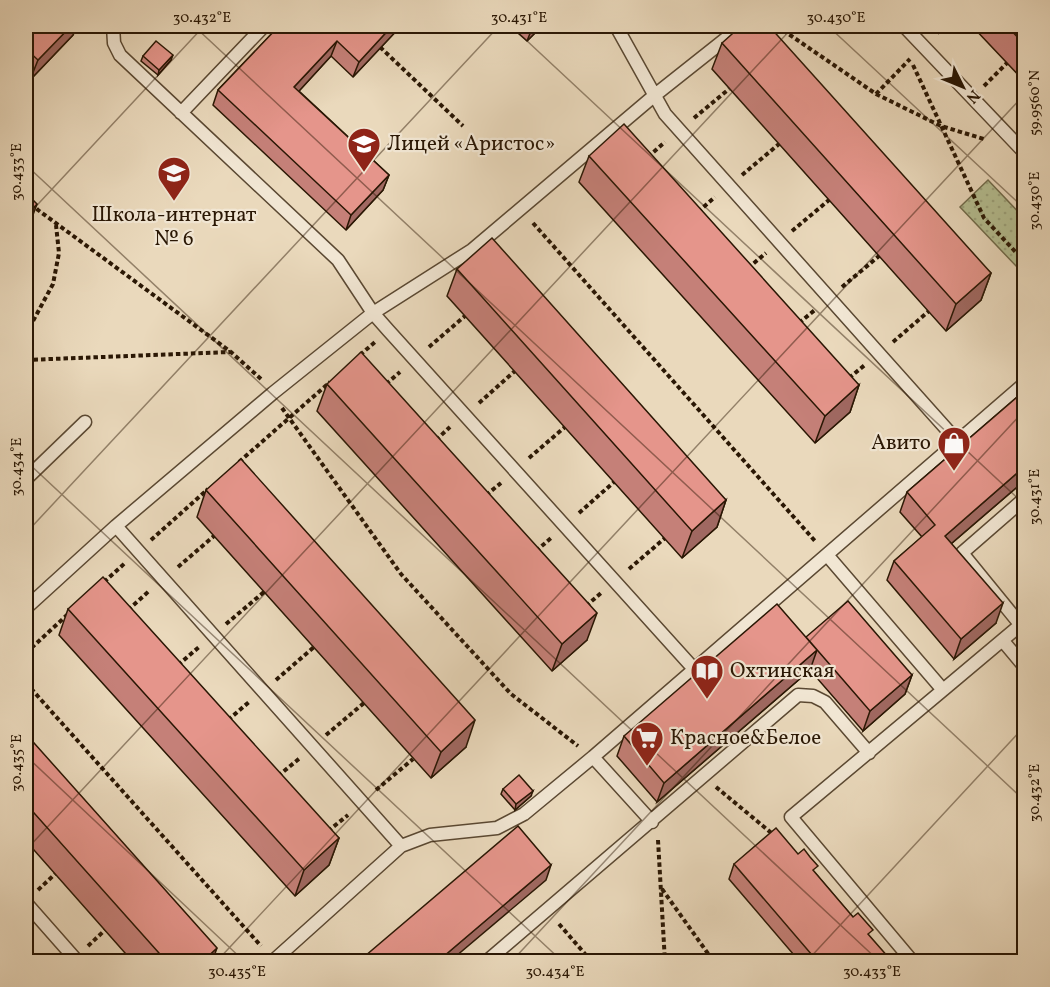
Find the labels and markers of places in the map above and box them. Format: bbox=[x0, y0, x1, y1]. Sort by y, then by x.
school or university icon: Лицей «Аристос» bbox=[346, 126, 382, 173]
place label: Лицей «Аристос» bbox=[387, 130, 555, 159]
school or university icon: Школа-интернат № 6 bbox=[156, 155, 192, 202]
place label: Школа-интернат № 6 bbox=[92, 201, 257, 254]
shop icon: Авито bbox=[936, 425, 972, 472]
place label: Авито bbox=[871, 429, 931, 458]
library icon: Охтинская bbox=[689, 653, 725, 700]
place label: Охтинская bbox=[730, 657, 835, 686]
supermarket icon: Красное&Белое bbox=[629, 720, 665, 767]
place label: Красное&Белое bbox=[670, 724, 821, 753]

